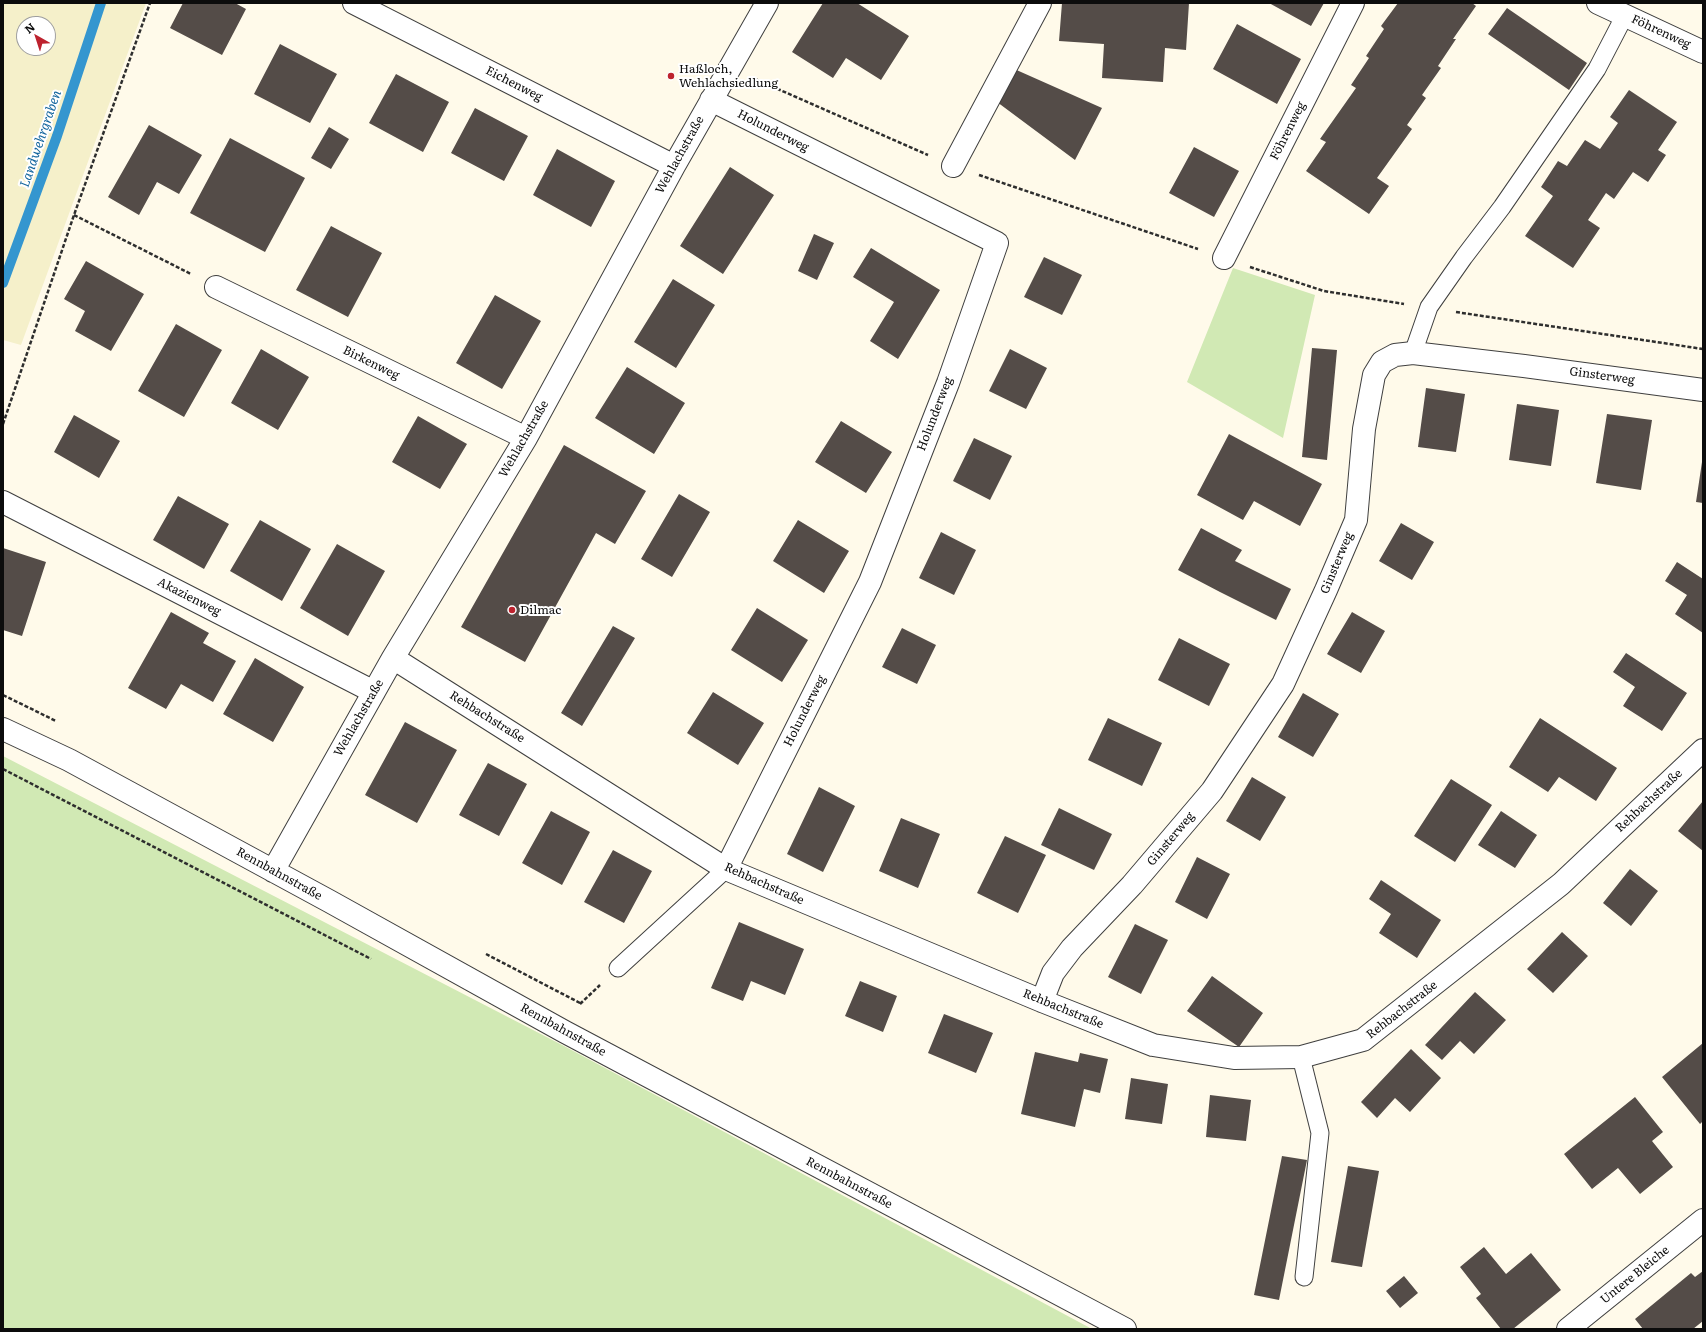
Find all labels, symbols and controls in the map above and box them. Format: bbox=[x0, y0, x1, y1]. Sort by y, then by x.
street label: Föhrenweg bbox=[1629, 12, 1693, 52]
north arrow bbox=[16, 16, 56, 56]
text: N bbox=[20, 18, 38, 37]
place label: Haßloch, Wehlachsiedlung bbox=[679, 62, 778, 90]
street label: Eichenweg bbox=[483, 63, 545, 105]
marker: Haßloch, Wehlachsiedlung bbox=[666, 71, 676, 81]
water label: Landwehrgraben bbox=[17, 88, 65, 190]
street label: Föhrenweg bbox=[1267, 99, 1309, 163]
street label: Holunderweg bbox=[735, 107, 811, 155]
street label: Wehlachstraße bbox=[653, 114, 707, 196]
street label: Birkenweg bbox=[340, 343, 402, 383]
street label: Ginsterweg bbox=[1568, 364, 1636, 388]
street label: Holunderweg bbox=[914, 375, 956, 453]
street label: Wehlachstraße bbox=[496, 398, 552, 480]
street label: Ginsterweg bbox=[1318, 530, 1356, 596]
street label: Akazienweg bbox=[155, 575, 223, 619]
place label: Dilmac bbox=[520, 603, 561, 617]
marker: Dilmac bbox=[507, 605, 517, 615]
street label: Holunderweg bbox=[781, 673, 829, 749]
street label: Wehlachstraße bbox=[331, 677, 387, 759]
street label: Rehbachstraße bbox=[447, 688, 527, 746]
street label: Rehbachstraße bbox=[1613, 766, 1685, 836]
street label: Ginsterweg bbox=[1144, 809, 1198, 869]
street label: Rennbahnstraße bbox=[234, 845, 324, 903]
street label: Rehbachstraße bbox=[722, 860, 806, 908]
street label: Rehbachstraße bbox=[1364, 978, 1440, 1042]
street label: Rehbachstraße bbox=[1021, 986, 1105, 1032]
street label: Rennbahnstraße bbox=[518, 1001, 608, 1059]
street label: Rennbahnstraße bbox=[803, 1154, 895, 1212]
street label: Untere Bleiche bbox=[1598, 1243, 1672, 1307]

